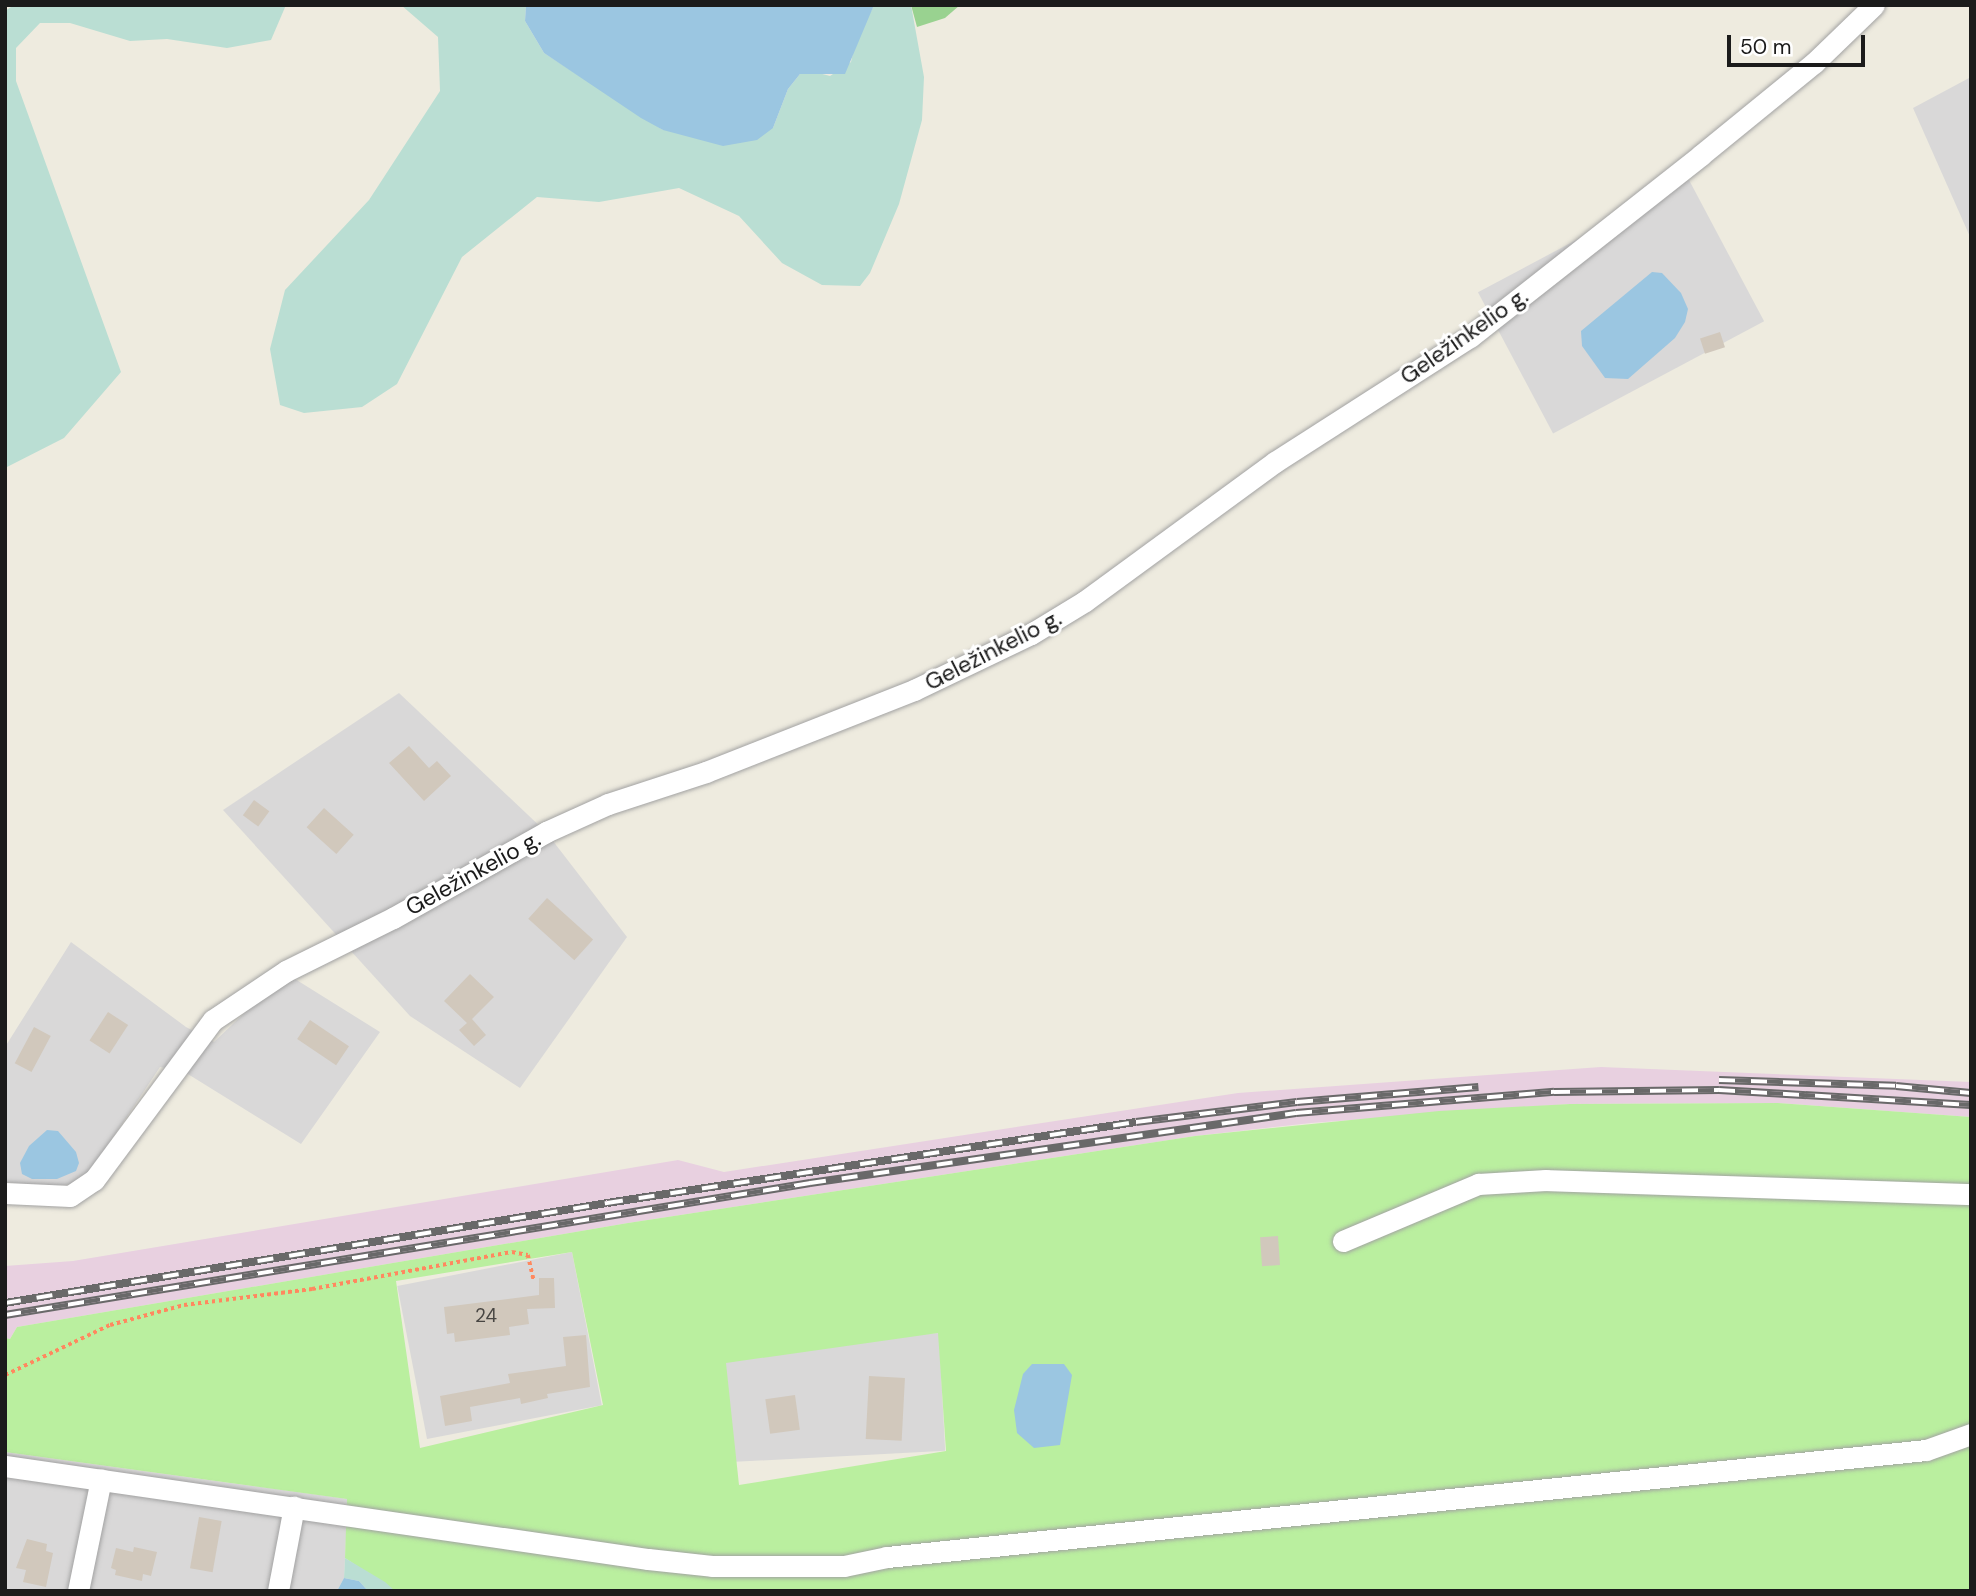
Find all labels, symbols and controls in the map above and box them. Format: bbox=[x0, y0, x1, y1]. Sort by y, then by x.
scale bar bbox=[1731, 21, 1869, 65]
text: 50 m bbox=[1740, 33, 1791, 61]
street label: Geležinkelio g. bbox=[1395, 282, 1533, 390]
street label: Geležinkelio g. bbox=[920, 604, 1066, 696]
street label: Geležinkelio g. bbox=[401, 825, 545, 921]
house number: 24 bbox=[475, 1305, 497, 1327]

